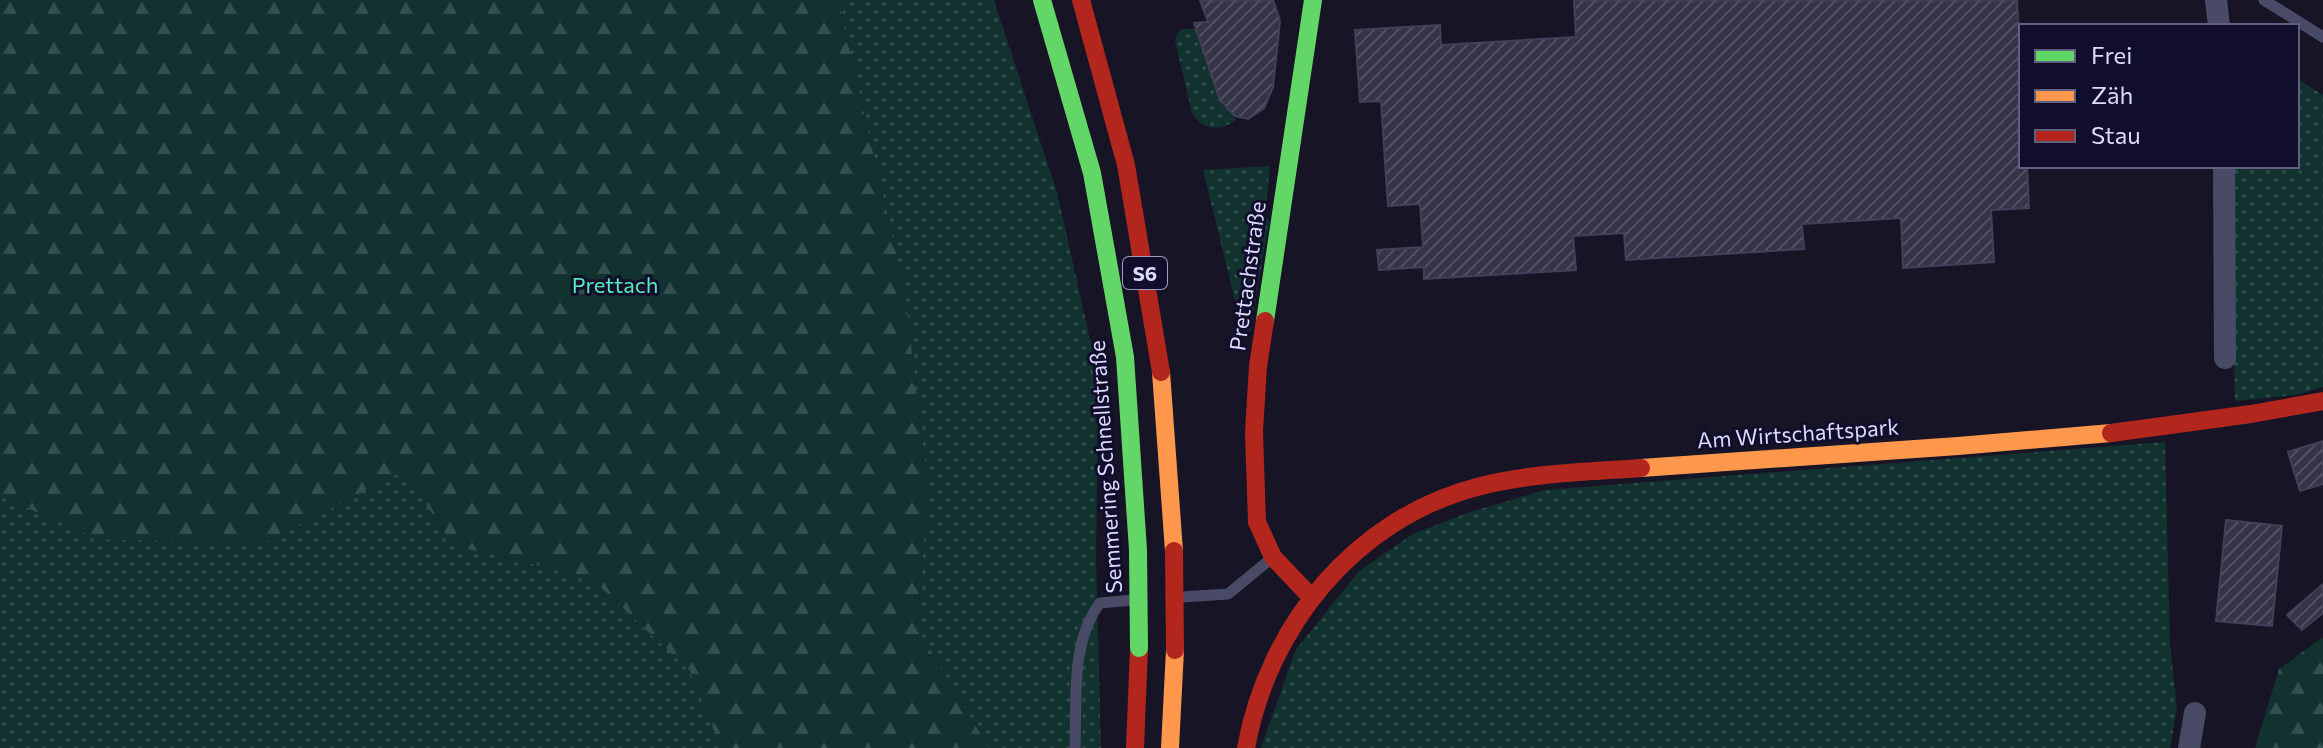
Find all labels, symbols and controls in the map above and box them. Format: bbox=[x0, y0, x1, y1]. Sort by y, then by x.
legend bbox=[2019, 24, 2299, 168]
text: Frei bbox=[2091, 40, 2132, 69]
text: Zäh bbox=[2091, 80, 2133, 109]
text: Stau bbox=[2091, 120, 2141, 149]
street label: Prettachstraße bbox=[1223, 200, 1271, 352]
road number: S6 bbox=[1123, 257, 1167, 289]
park label: Prettach bbox=[572, 271, 658, 298]
street label: Semmering Schnellstraße bbox=[1083, 340, 1127, 594]
street label: Am Wirtschaftspark bbox=[1696, 412, 1900, 454]

